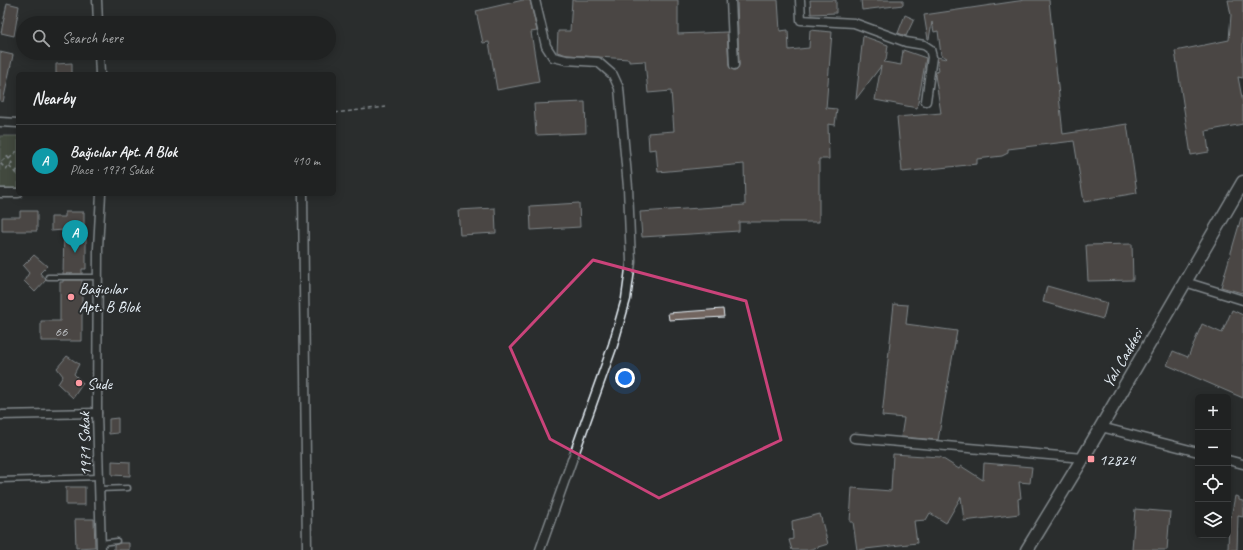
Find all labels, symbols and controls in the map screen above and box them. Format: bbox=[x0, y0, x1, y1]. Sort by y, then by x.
search box bbox=[16, 16, 336, 60]
icon: search bbox=[30, 27, 52, 49]
text: Search here bbox=[62, 29, 123, 48]
text: Nearby bbox=[32, 88, 75, 109]
text: Bağıcılar Apt. A Blok bbox=[70, 143, 177, 162]
text: A bbox=[42, 153, 48, 169]
text: 410 m bbox=[292, 153, 320, 169]
text: Place · 1971 Sokak bbox=[70, 162, 154, 178]
pin: A bbox=[62, 220, 88, 253]
place label: Bağıcılar Apt. B Blok bbox=[79, 279, 141, 317]
marker: Bağıcılar Apt. B Blok bbox=[66, 292, 76, 302]
house number: 66 bbox=[55, 323, 68, 340]
street label: Yalı Caddesi bbox=[1098, 324, 1149, 391]
your location bbox=[615, 368, 635, 388]
place label: Sude bbox=[87, 374, 114, 394]
marker: Sude bbox=[74, 378, 84, 388]
map controls bbox=[1195, 394, 1231, 538]
button: + bbox=[1195, 394, 1231, 430]
street label: 1971 Sokak bbox=[74, 411, 96, 476]
button: − bbox=[1195, 430, 1231, 466]
place label: 12824 bbox=[1099, 450, 1137, 470]
marker: 12824 bbox=[1086, 454, 1096, 464]
button: locate bbox=[1195, 466, 1231, 502]
button: layers bbox=[1195, 502, 1231, 538]

